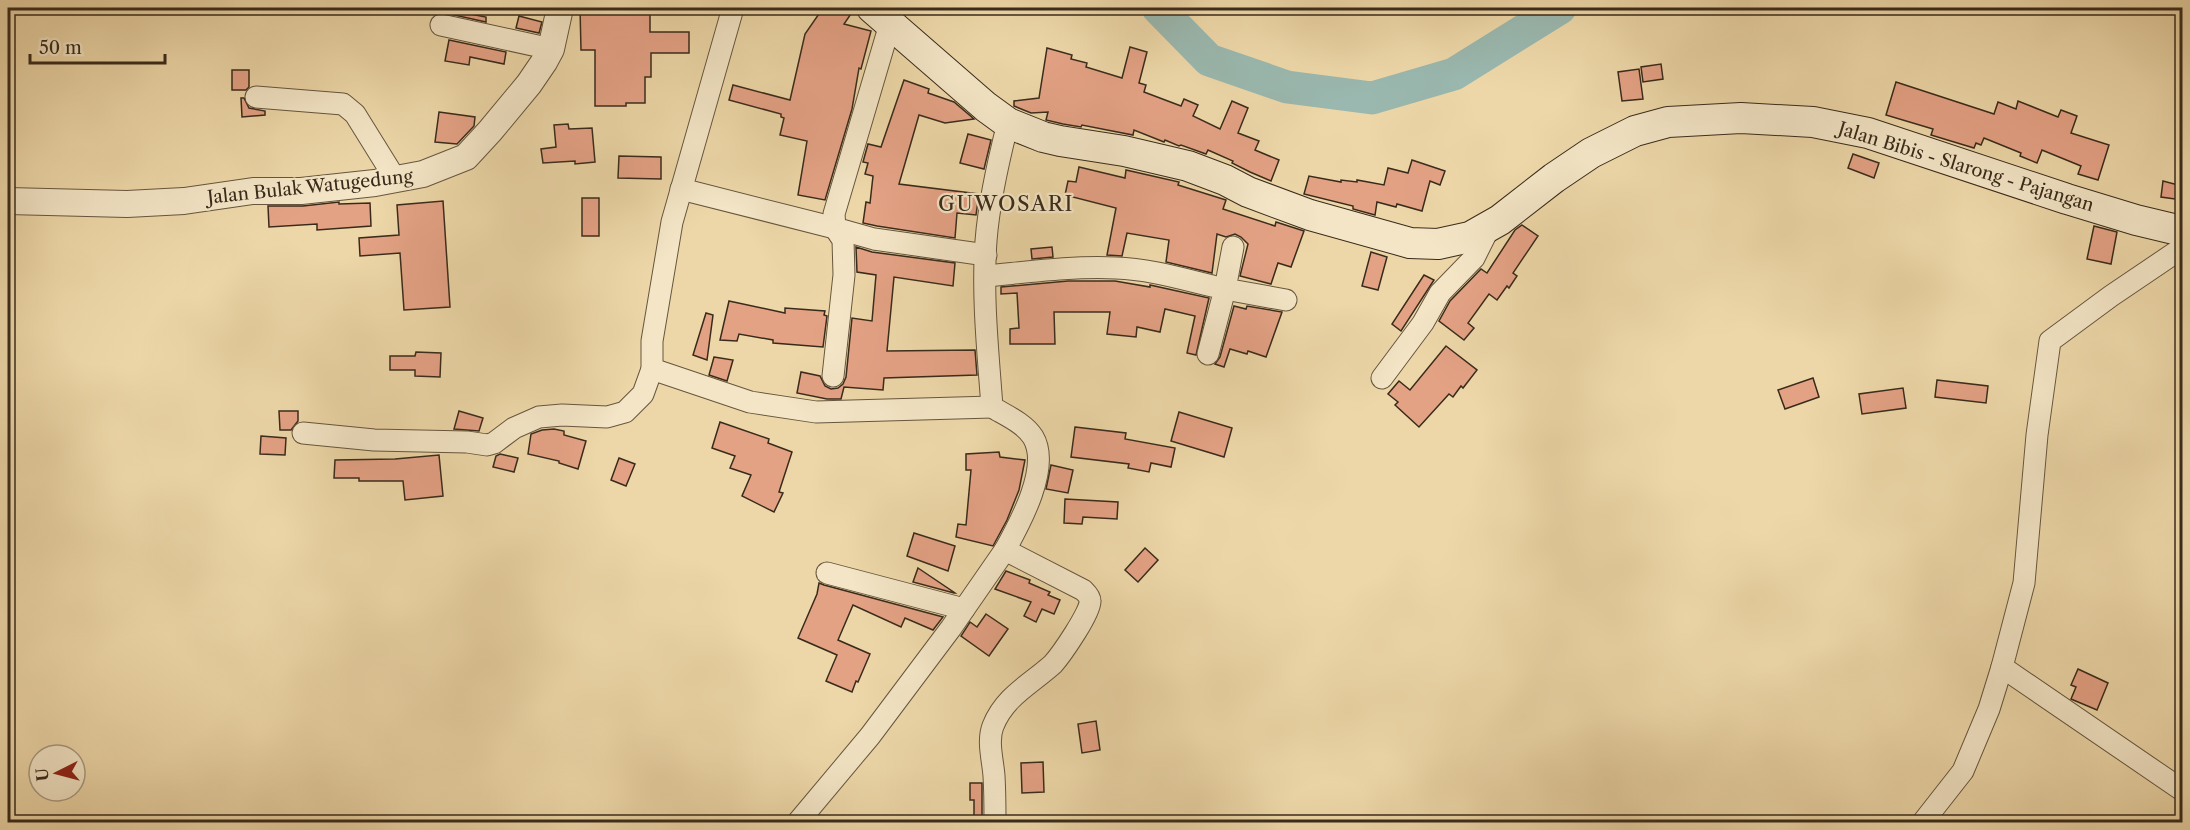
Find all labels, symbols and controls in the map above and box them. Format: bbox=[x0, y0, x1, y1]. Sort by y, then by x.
scale bar bbox=[30, 27, 165, 65]
text: 50 m bbox=[39, 37, 82, 59]
street label: Jalan Bibis - Slarong - Pajangan bbox=[1833, 117, 2097, 216]
street label: Jalan Bulak Watugedung bbox=[203, 165, 414, 209]
district label: GUWOSARI bbox=[938, 191, 1074, 216]
north arrow bbox=[27, 743, 87, 803]
text: U bbox=[31, 767, 53, 782]

